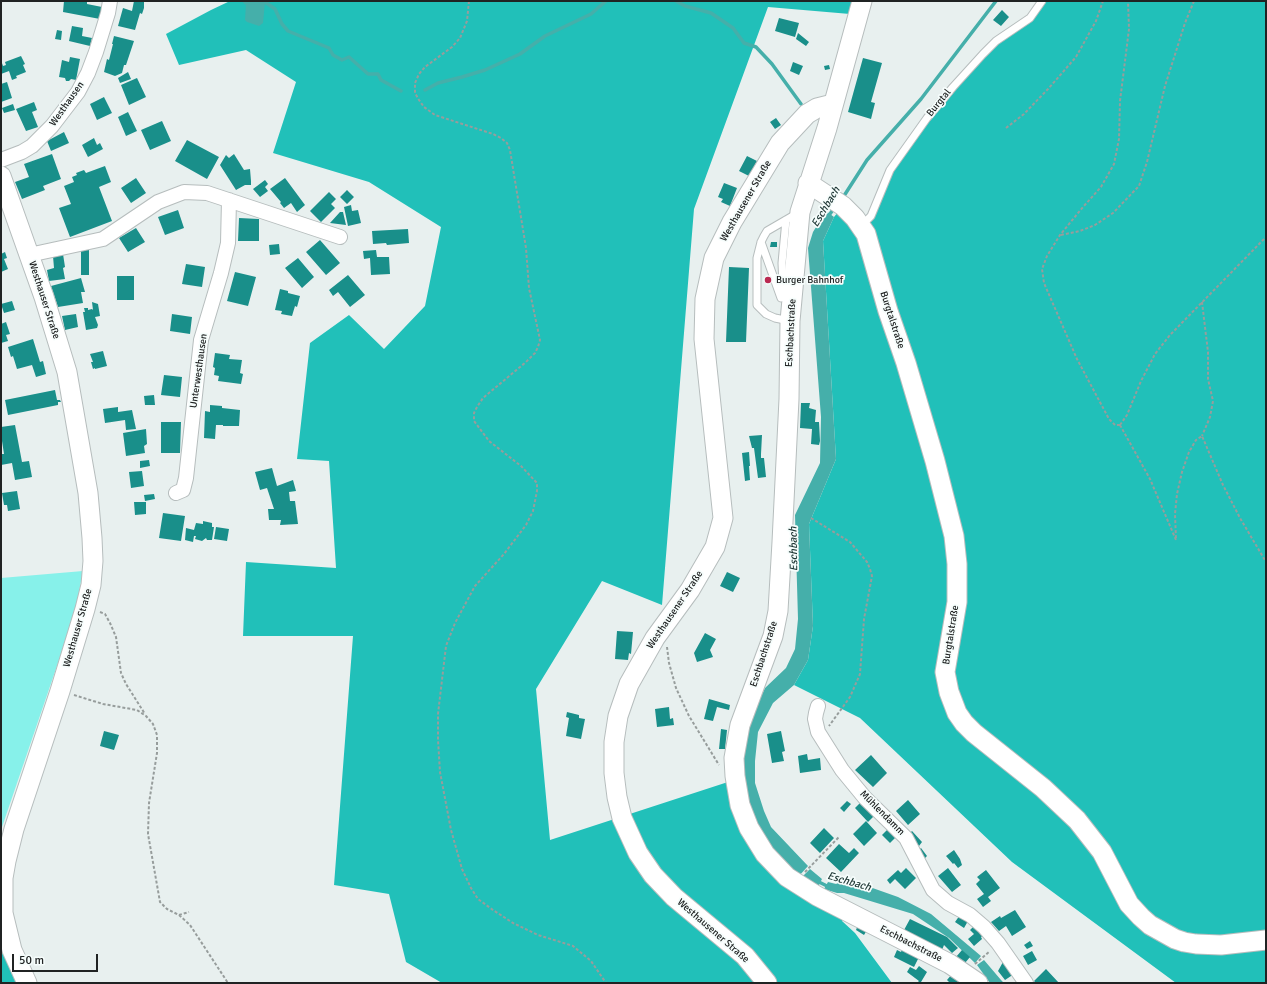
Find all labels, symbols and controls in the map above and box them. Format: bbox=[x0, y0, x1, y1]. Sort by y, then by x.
street label: Westhausen bbox=[47, 79, 87, 129]
street label: Burgtal bbox=[924, 87, 954, 119]
street label: Westhausener Straße bbox=[718, 158, 774, 244]
water label: Eschbach bbox=[809, 184, 843, 230]
street label: Westhauser Straße bbox=[26, 260, 62, 340]
place label: Burger Bahnhof bbox=[776, 274, 843, 286]
marker: Burger Bahnhof bbox=[763, 275, 773, 285]
street label: Burgtalstraße bbox=[877, 290, 907, 350]
street label: Eschbachstraße bbox=[783, 298, 799, 368]
street label: Unterwesthausen bbox=[188, 333, 210, 409]
water label: Eschbach bbox=[787, 527, 801, 571]
street label: Westhausener Straße bbox=[644, 569, 706, 651]
street label: Westhauser Straße bbox=[61, 587, 95, 669]
street label: Burgtalstraße bbox=[940, 605, 962, 665]
street label: Eschbachstraße bbox=[748, 620, 780, 688]
street label: Mühlendamm bbox=[857, 788, 907, 838]
water label: Eschbach bbox=[826, 869, 872, 895]
street label: Westhausener Straße bbox=[674, 896, 752, 966]
street label: Eschbachstraße bbox=[878, 923, 944, 965]
scale bar bbox=[14, 946, 100, 972]
text: 50 m bbox=[19, 953, 44, 968]

